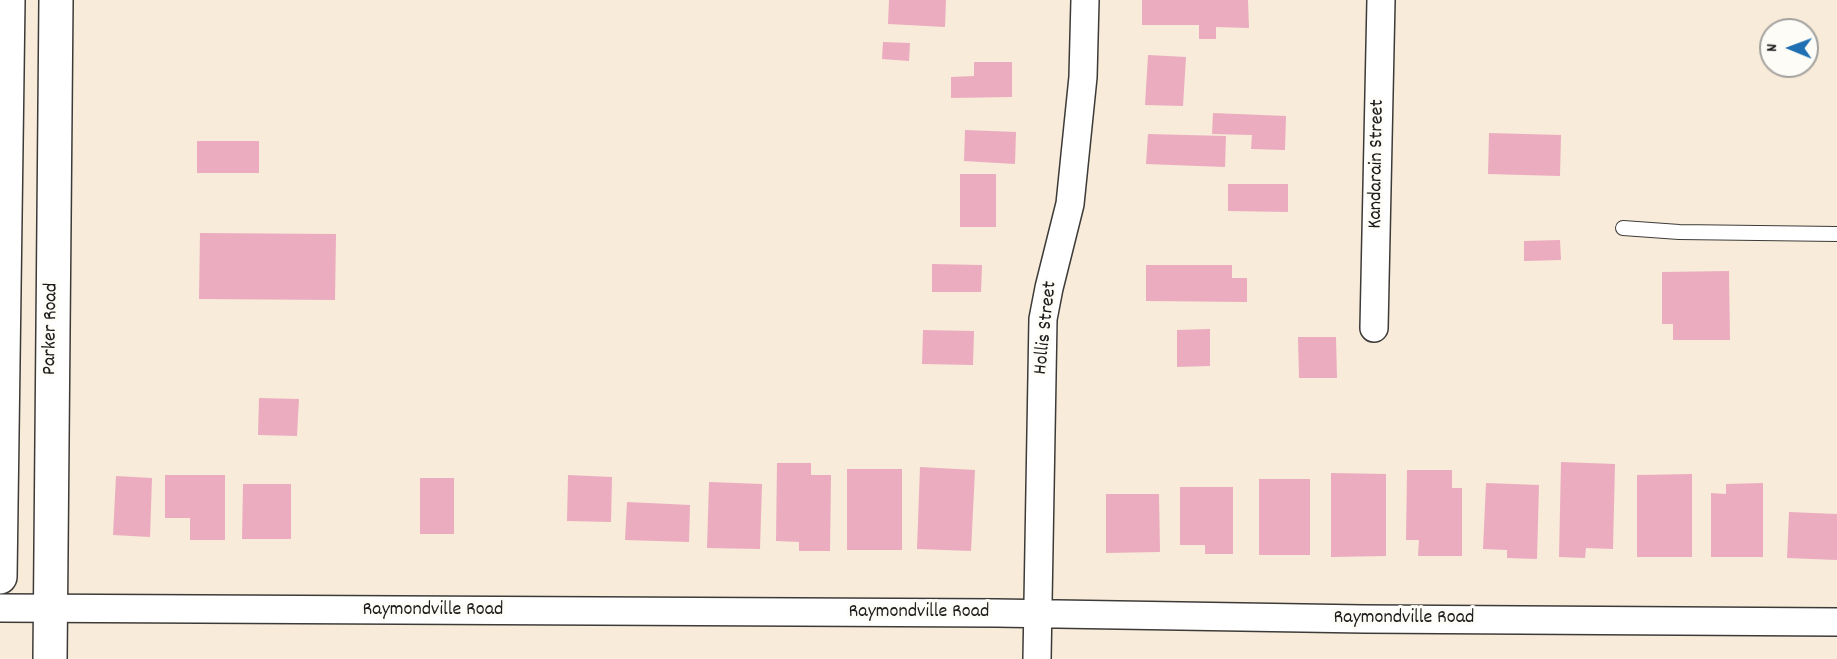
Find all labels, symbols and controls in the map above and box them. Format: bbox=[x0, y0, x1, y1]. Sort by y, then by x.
north arrow bbox=[1759, 18, 1819, 78]
text: N bbox=[1761, 44, 1784, 52]
street label: Kandarain Street bbox=[1365, 99, 1391, 229]
street label: Hollis Street bbox=[1030, 280, 1064, 376]
street label: Parker Road bbox=[39, 283, 65, 375]
street label: Raymondville Road bbox=[363, 599, 503, 623]
street label: Raymondville Road bbox=[849, 601, 989, 625]
street label: Raymondville Road bbox=[1334, 607, 1474, 631]

